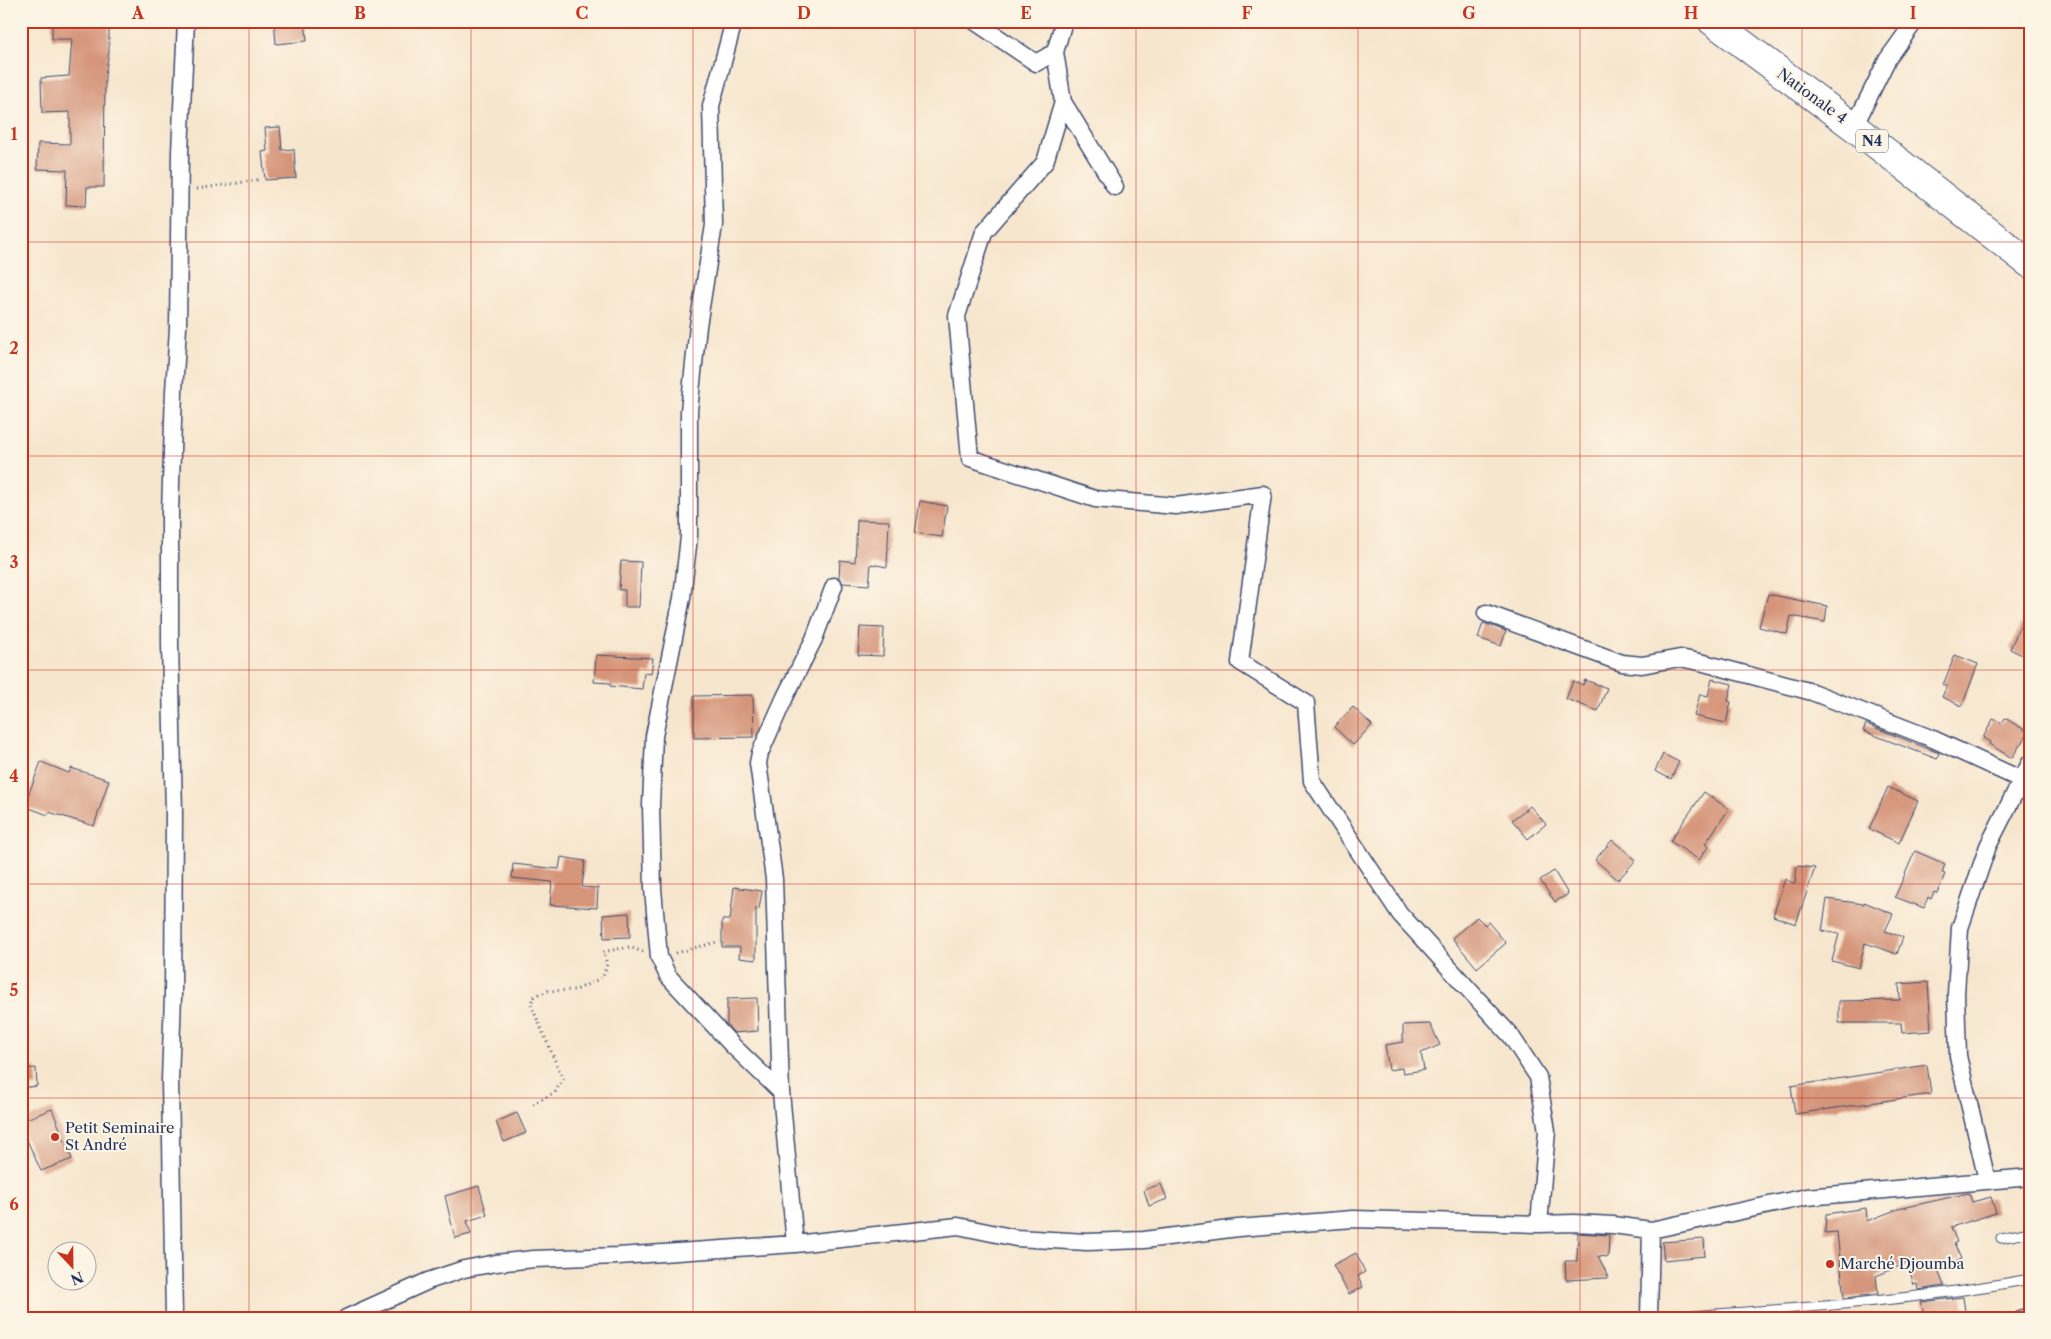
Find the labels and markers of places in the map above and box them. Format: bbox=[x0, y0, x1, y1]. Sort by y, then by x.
place label: Petit Seminaire St André bbox=[65, 1118, 174, 1154]
marker: Petit Seminaire St André bbox=[49, 1131, 61, 1143]
place label: Marché Djoumba bbox=[1840, 1254, 1965, 1273]
marker: Marché Djoumba bbox=[1824, 1258, 1836, 1270]

